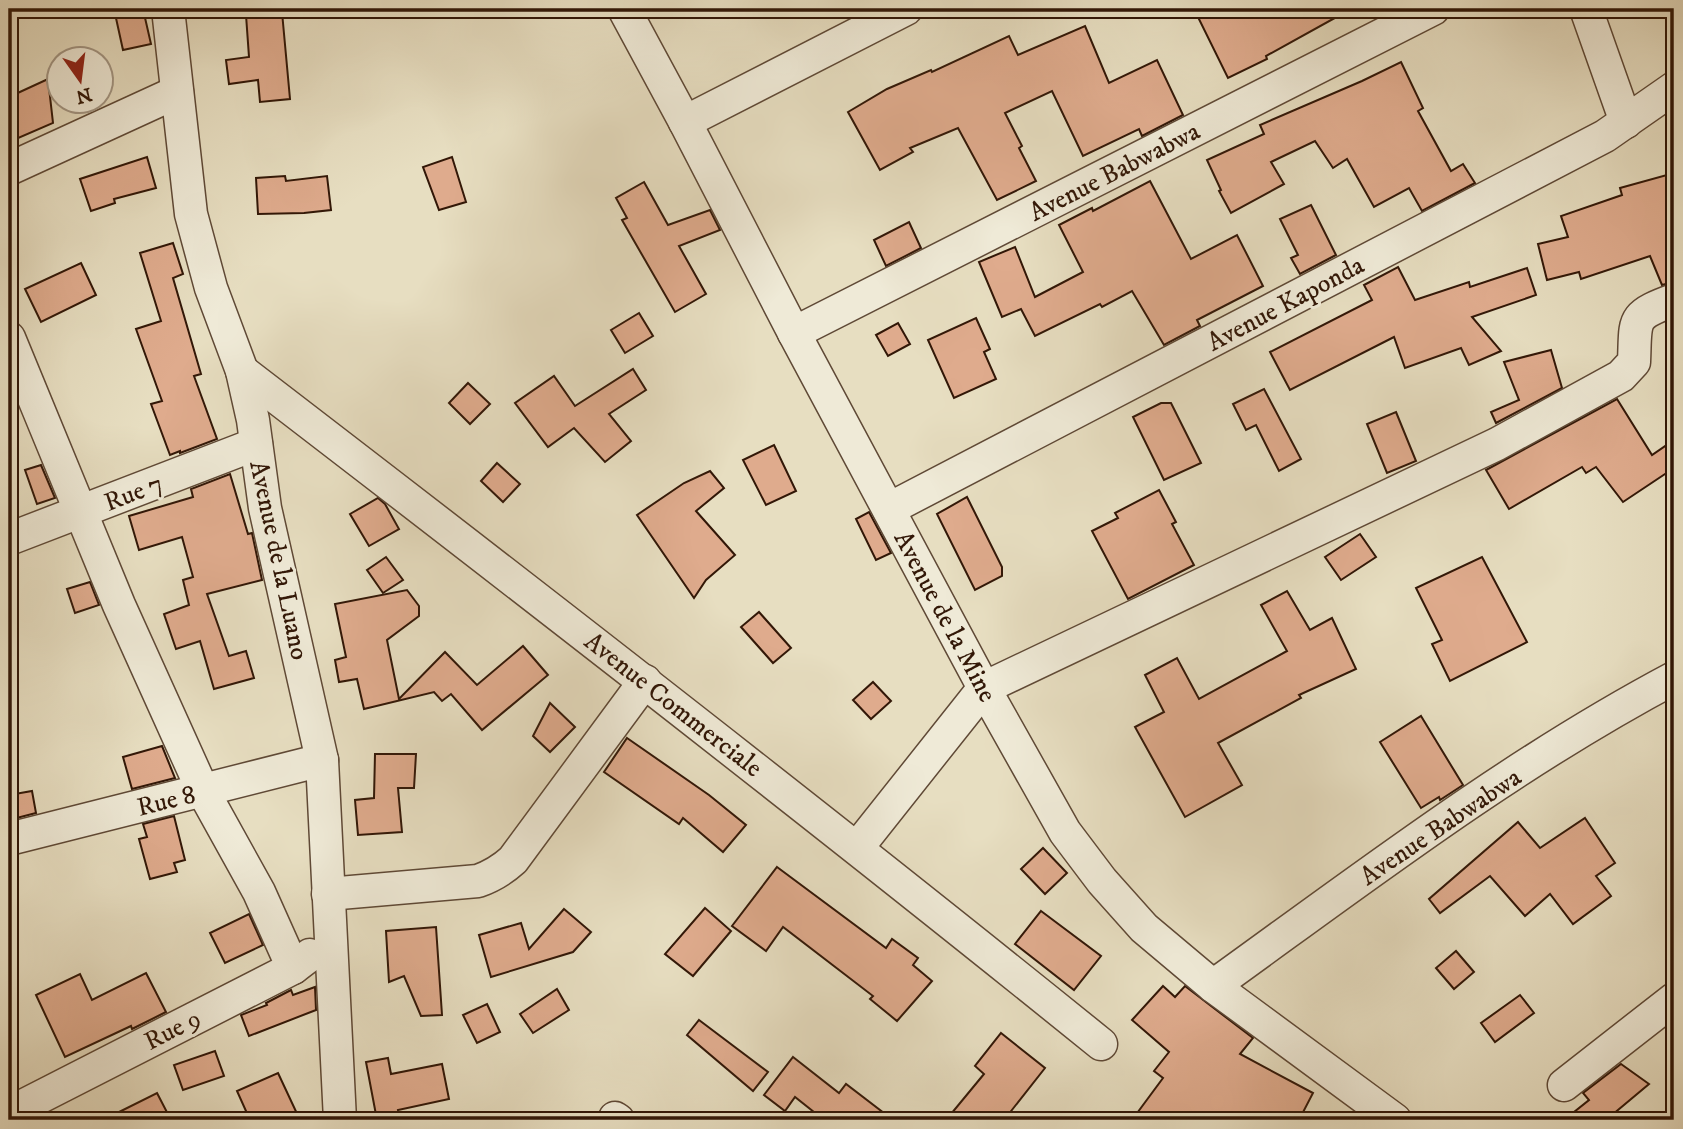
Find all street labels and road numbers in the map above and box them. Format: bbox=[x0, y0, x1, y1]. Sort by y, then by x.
street label: Avenue Babwabwa bbox=[1024, 115, 1206, 230]
street label: Avenue Kaponda bbox=[1202, 249, 1370, 360]
street label: Avenue de la Luano bbox=[241, 458, 316, 663]
street label: Rue 7 bbox=[100, 467, 167, 520]
street label: Avenue de la Mine bbox=[886, 526, 1004, 708]
street label: Avenue Commerciale bbox=[577, 625, 769, 785]
street label: Avenue Babwabwa bbox=[1354, 761, 1528, 893]
street label: Rue 8 bbox=[134, 778, 199, 825]
street label: Rue 9 bbox=[139, 1002, 207, 1058]

